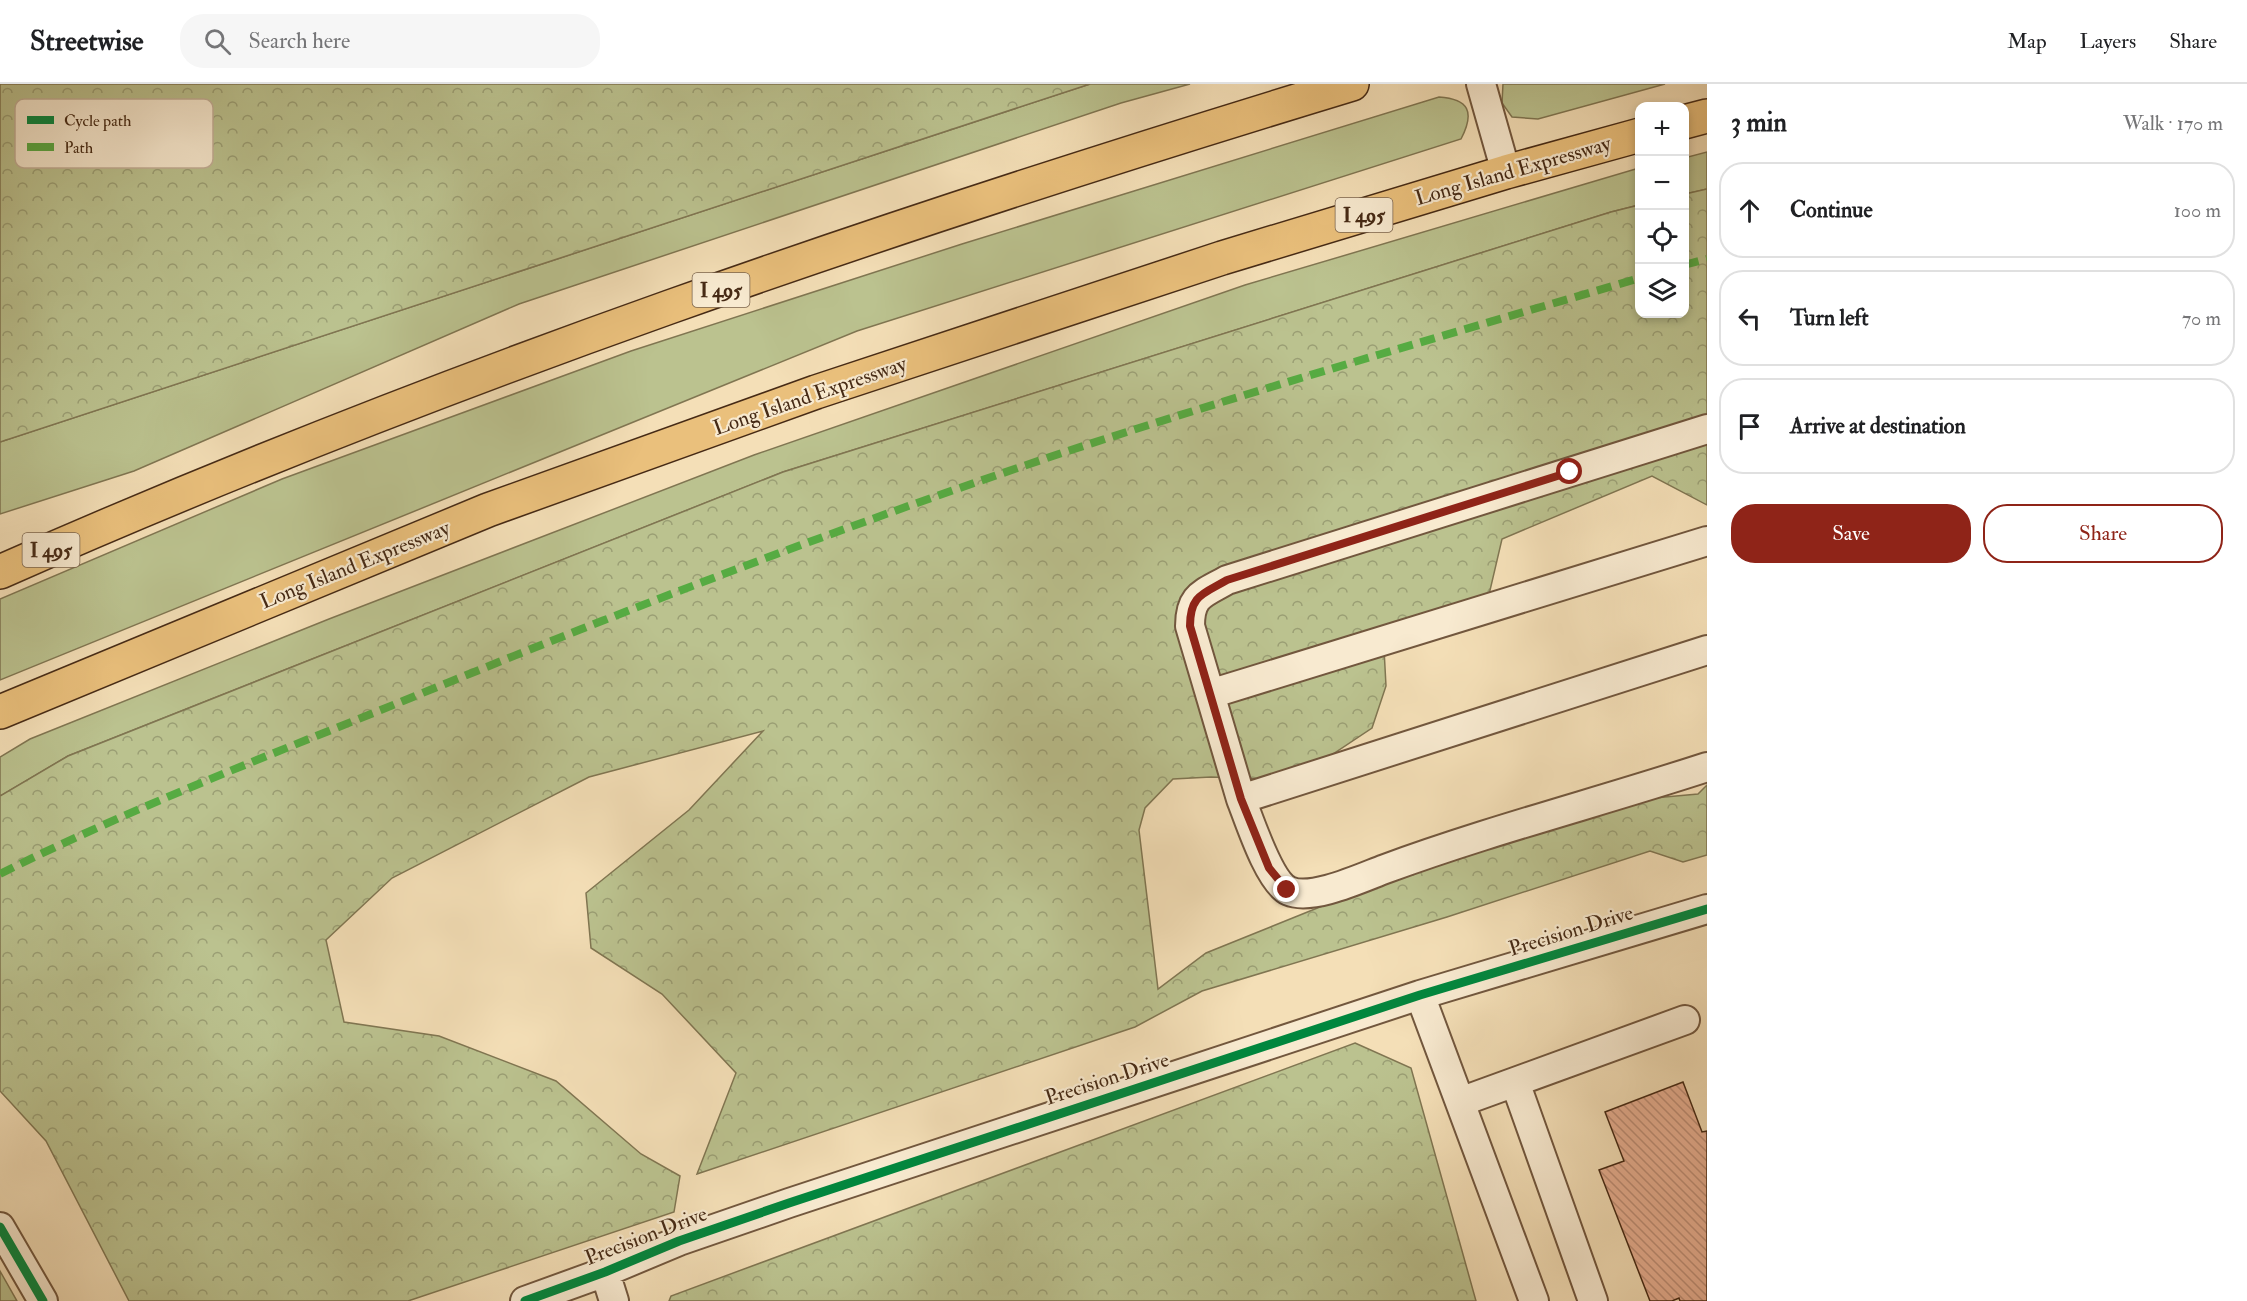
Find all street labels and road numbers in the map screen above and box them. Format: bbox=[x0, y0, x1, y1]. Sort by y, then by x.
street label: Long Island Expressway bbox=[1412, 130, 1615, 212]
road number: I 495 bbox=[1336, 198, 1392, 232]
road number: I 495 bbox=[692, 273, 750, 307]
street label: Long Island Expressway bbox=[710, 350, 911, 442]
street label: Long Island Expressway bbox=[256, 514, 455, 615]
road number: I 495 bbox=[22, 533, 80, 567]
street label: Precision Drive bbox=[1505, 899, 1637, 963]
street label: Precision Drive bbox=[1042, 1046, 1173, 1112]
street label: Precision Drive bbox=[581, 1200, 711, 1272]

